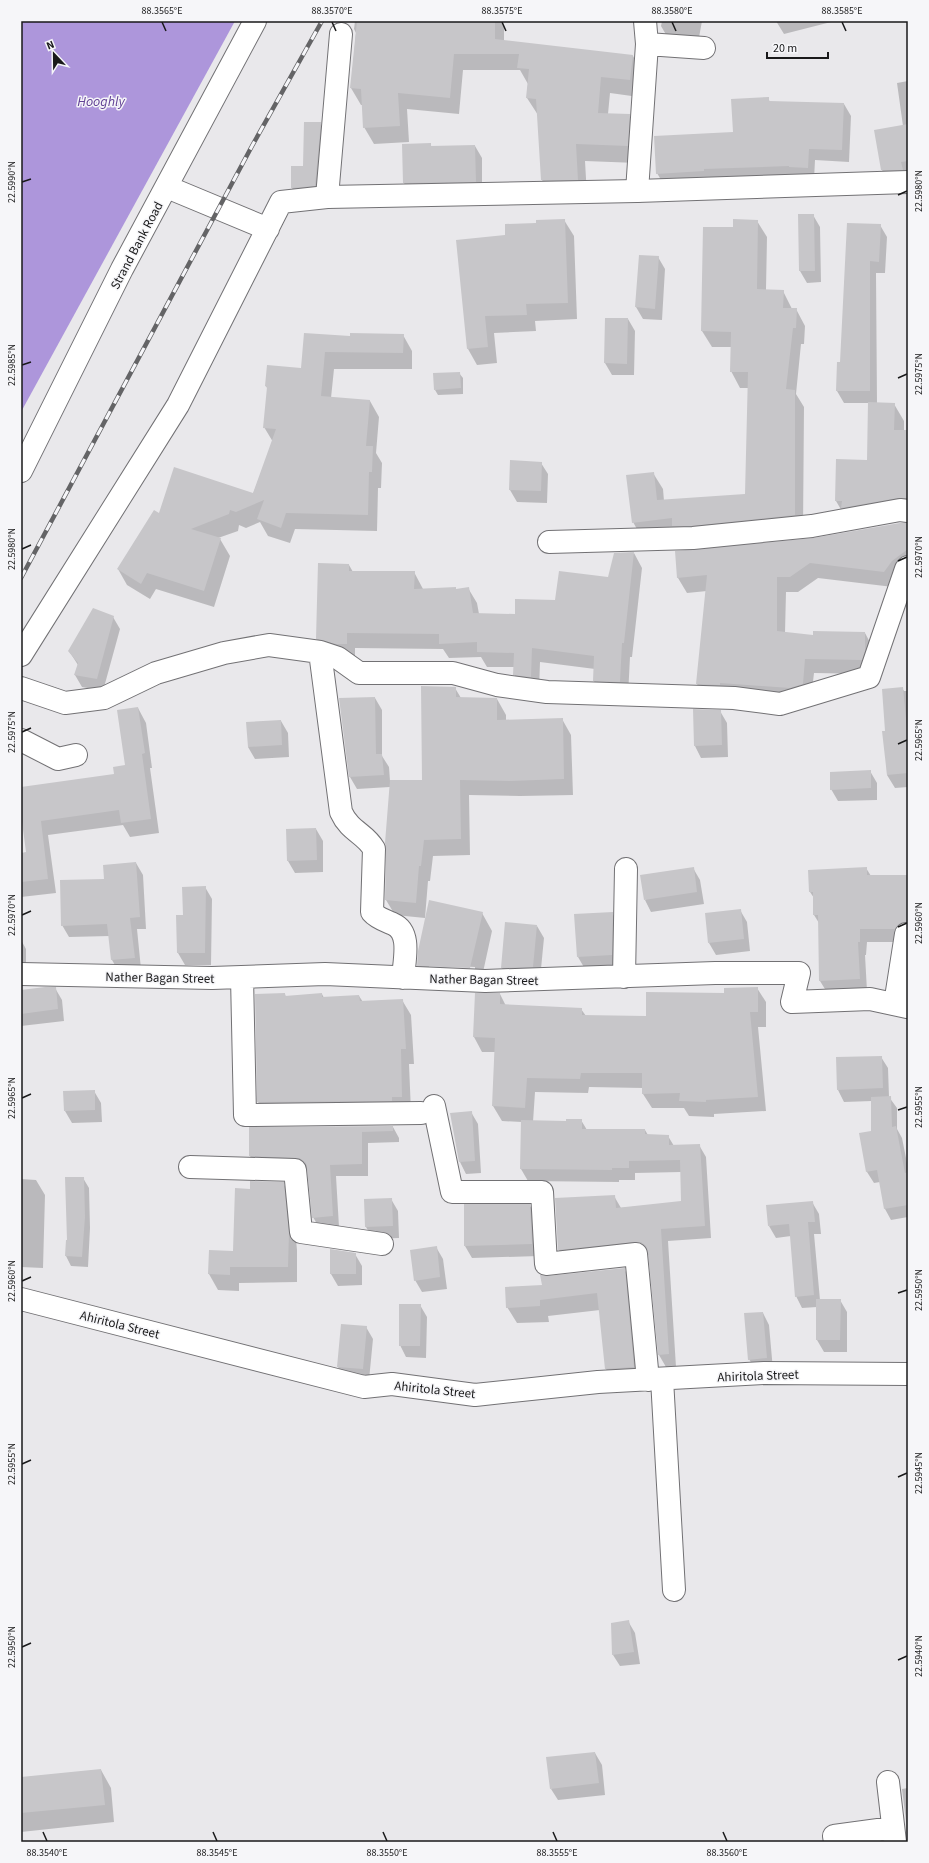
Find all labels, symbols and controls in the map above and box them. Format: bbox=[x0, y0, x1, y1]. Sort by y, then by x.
text: 88.3565°E bbox=[142, 4, 182, 18]
text: 88.3570°E bbox=[312, 4, 352, 18]
text: 88.3575°E bbox=[482, 4, 522, 18]
text: 88.3580°E bbox=[652, 4, 692, 18]
text: 88.3585°E bbox=[822, 4, 862, 18]
north arrow bbox=[34, 34, 74, 74]
scale bar bbox=[767, 34, 828, 60]
text: N bbox=[44, 37, 57, 54]
text: 20 m bbox=[773, 40, 797, 57]
water label: Hooghly bbox=[77, 92, 126, 112]
text: 22.5990°N bbox=[5, 161, 19, 203]
text: 22.5980°N bbox=[912, 170, 926, 212]
street label: Strand Bank Road bbox=[106, 198, 168, 292]
text: 22.5985°N bbox=[5, 344, 19, 386]
text: 22.5975°N bbox=[912, 353, 926, 395]
text: 22.5980°N bbox=[5, 528, 19, 570]
text: 22.5970°N bbox=[912, 536, 926, 578]
text: 22.5975°N bbox=[5, 711, 19, 753]
text: 22.5965°N bbox=[912, 719, 926, 761]
text: 22.5970°N bbox=[5, 894, 19, 936]
text: 22.5960°N bbox=[912, 902, 926, 944]
street label: Nather Bagan Street bbox=[105, 968, 215, 988]
street label: Nather Bagan Street bbox=[429, 970, 539, 990]
text: 22.5965°N bbox=[5, 1077, 19, 1119]
text: 22.5955°N bbox=[912, 1086, 926, 1128]
text: 22.5960°N bbox=[5, 1260, 19, 1302]
text: 22.5950°N bbox=[912, 1269, 926, 1311]
street label: Ahiritola Street bbox=[78, 1306, 162, 1344]
street label: Ahiritola Street bbox=[717, 1366, 800, 1386]
street label: Ahiritola Street bbox=[394, 1377, 477, 1403]
text: 22.5955°N bbox=[5, 1443, 19, 1485]
text: 22.5945°N bbox=[912, 1452, 926, 1494]
text: 22.5950°N bbox=[5, 1626, 19, 1668]
text: 22.5940°N bbox=[912, 1635, 926, 1677]
text: 88.3540°E bbox=[27, 1846, 67, 1860]
text: 88.3545°E bbox=[197, 1846, 237, 1860]
text: 88.3550°E bbox=[367, 1846, 407, 1860]
text: 88.3555°E bbox=[537, 1846, 577, 1860]
text: 88.3560°E bbox=[707, 1846, 747, 1860]

